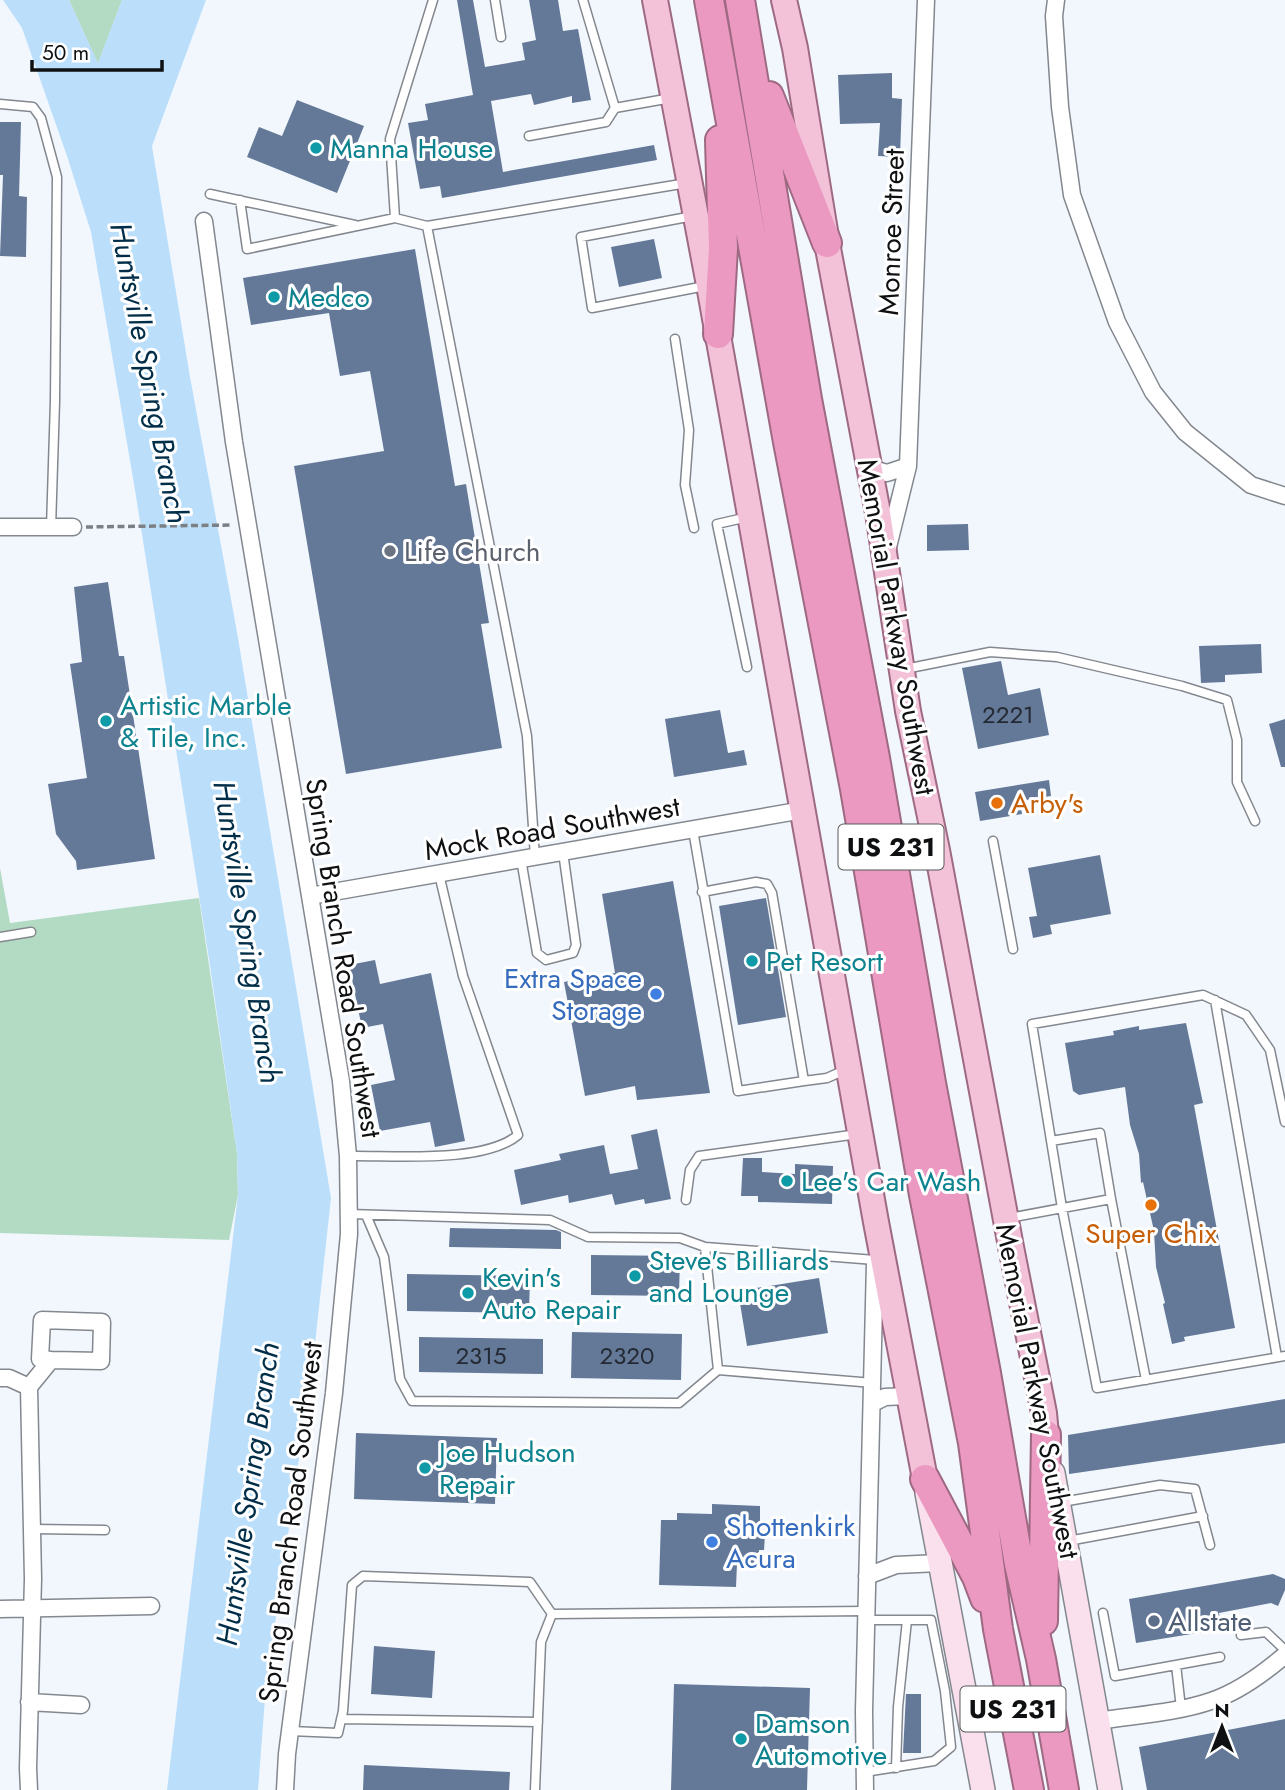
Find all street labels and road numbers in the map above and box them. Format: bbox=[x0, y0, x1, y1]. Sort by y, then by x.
street label: Monroe Street bbox=[868, 148, 915, 316]
street label: Memorial Parkway Southwest bbox=[847, 456, 946, 799]
street label: Spring Branch Road Southwest bbox=[295, 775, 392, 1141]
street label: Mock Road Southwest bbox=[421, 786, 683, 871]
road number: US 231 bbox=[838, 824, 944, 870]
street label: Memorial Parkway Southwest bbox=[985, 1220, 1090, 1562]
street label: Spring Branch Road Southwest bbox=[248, 1339, 333, 1705]
road number: US 231 bbox=[960, 1686, 1066, 1732]

